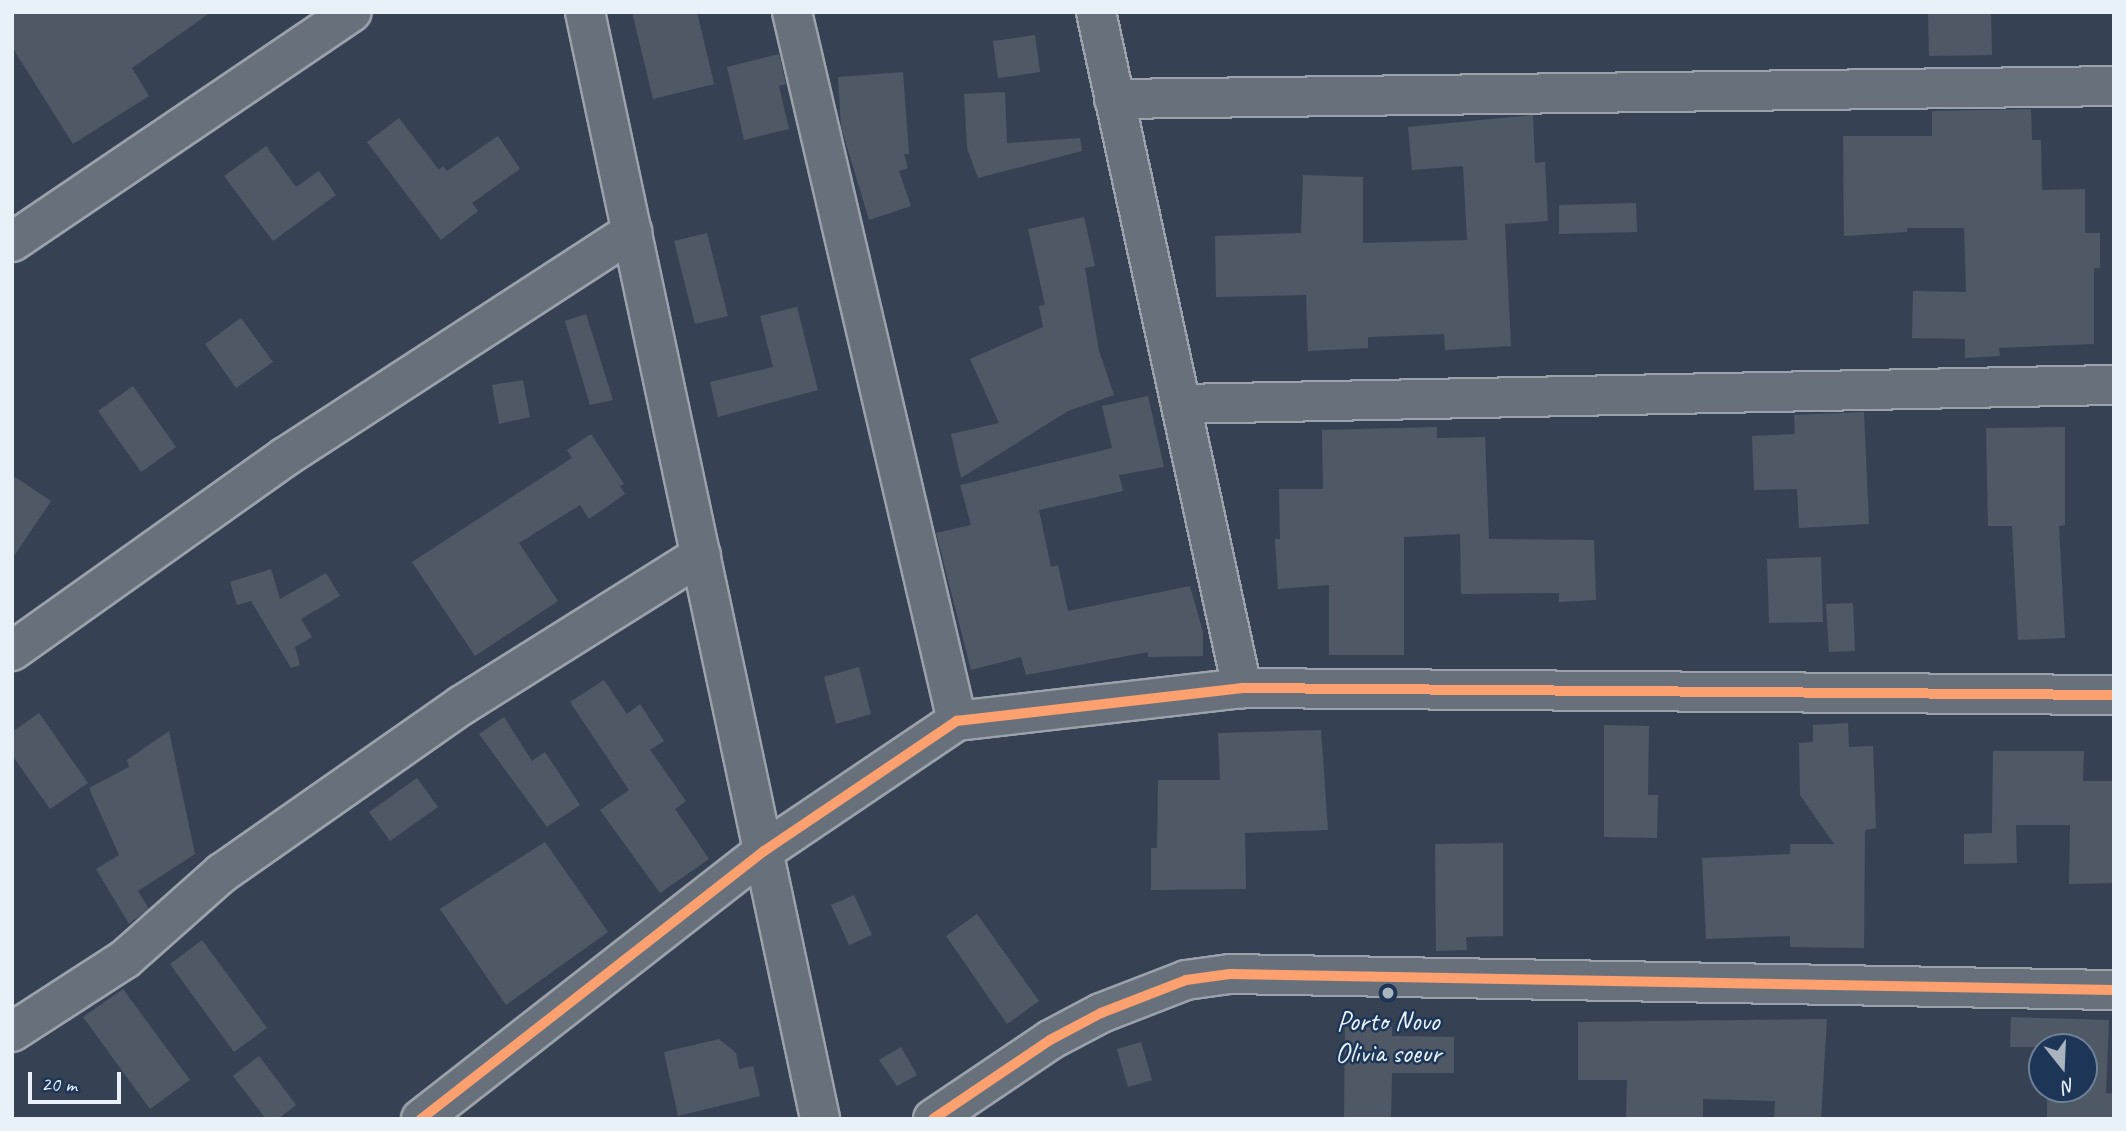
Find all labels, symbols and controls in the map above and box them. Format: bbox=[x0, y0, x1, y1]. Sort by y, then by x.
marker: Porto Novo Olivia soeur bbox=[1380, 985, 1396, 1001]
place label: Porto Novo Olivia soeur bbox=[1335, 1004, 1441, 1070]
north arrow bbox=[2028, 1033, 2098, 1103]
scale bar bbox=[32, 1058, 124, 1102]
text: 20 m bbox=[41, 1071, 77, 1097]
text: N bbox=[2060, 1073, 2078, 1099]

